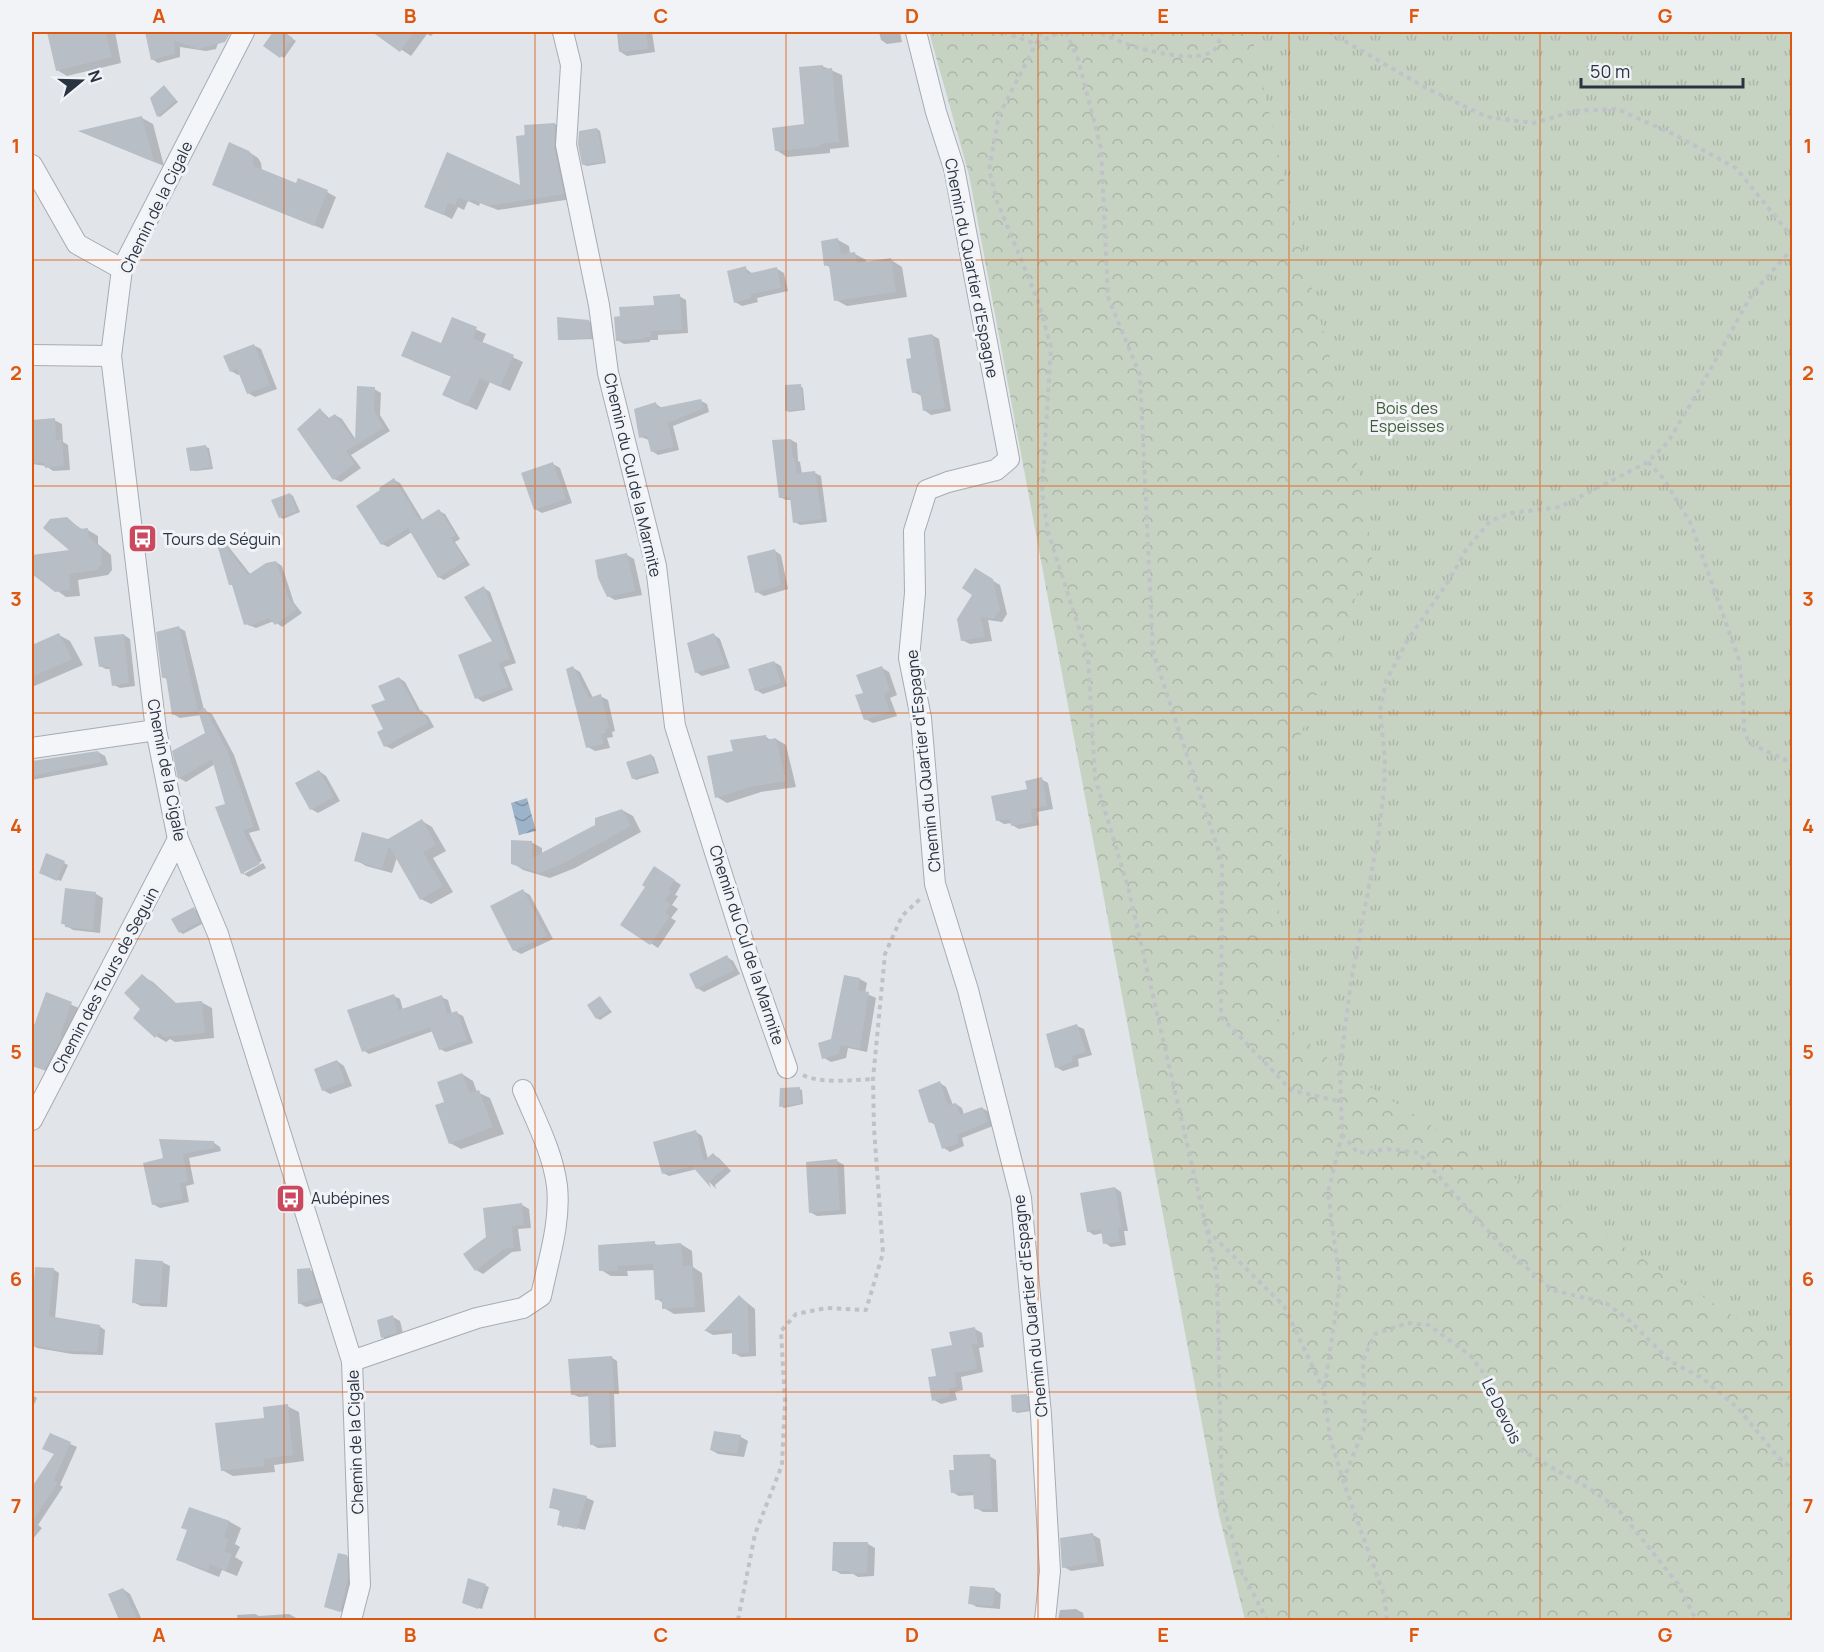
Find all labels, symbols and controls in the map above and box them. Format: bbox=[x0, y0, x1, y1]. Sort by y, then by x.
text: A bbox=[152, 2, 166, 29]
text: B bbox=[404, 2, 417, 29]
text: C bbox=[654, 2, 668, 29]
text: D bbox=[905, 2, 919, 29]
text: E bbox=[1157, 2, 1169, 29]
text: F bbox=[1409, 2, 1420, 29]
text: G bbox=[1658, 2, 1673, 29]
north arrow bbox=[51, 51, 111, 111]
scale bar bbox=[1581, 51, 1743, 89]
text: 50 m bbox=[1590, 59, 1630, 83]
text: N bbox=[83, 67, 107, 85]
text: 1 bbox=[12, 132, 20, 159]
text: 1 bbox=[1804, 132, 1812, 159]
street label: Chemin de la Cigale bbox=[114, 137, 198, 277]
street label: Chemin du Quartier d'Espagne bbox=[940, 156, 1004, 380]
text: 2 bbox=[10, 359, 22, 386]
text: 2 bbox=[1802, 359, 1814, 386]
street label: Chemin du Cul de la Marmite bbox=[599, 371, 667, 579]
park label: Bois des Espeisses bbox=[1370, 397, 1444, 437]
bus stop icon: Tours de Séguin bbox=[126, 523, 158, 555]
place label: Tours de Séguin bbox=[163, 528, 281, 550]
text: 3 bbox=[10, 585, 22, 612]
text: 3 bbox=[1802, 585, 1814, 612]
street label: Chemin du Quartier d'Espagne bbox=[900, 649, 946, 873]
street label: Chemin de la Cigale bbox=[142, 697, 192, 843]
text: 4 bbox=[10, 812, 22, 839]
text: 4 bbox=[1802, 812, 1814, 839]
street label: Chemin du Cul de la Marmite bbox=[704, 842, 790, 1048]
street label: Chemin des Tours de Seguin bbox=[46, 883, 164, 1077]
text: 5 bbox=[10, 1038, 22, 1065]
text: 5 bbox=[1802, 1038, 1814, 1065]
bus stop icon: Aubépines bbox=[274, 1182, 306, 1214]
place label: Aubépines bbox=[311, 1187, 390, 1209]
street label: Chemin du Quartier d'Espagne bbox=[1007, 1194, 1053, 1418]
text: 6 bbox=[10, 1265, 22, 1292]
text: 6 bbox=[1802, 1265, 1814, 1292]
street label: Chemin de la Cigale bbox=[341, 1369, 369, 1515]
street label: Le Devois bbox=[1477, 1375, 1527, 1447]
text: 7 bbox=[11, 1492, 21, 1519]
text: 7 bbox=[1803, 1492, 1813, 1519]
text: A bbox=[152, 1621, 166, 1648]
text: B bbox=[404, 1621, 417, 1648]
text: C bbox=[654, 1621, 668, 1648]
text: D bbox=[905, 1621, 919, 1648]
text: E bbox=[1157, 1621, 1169, 1648]
text: F bbox=[1409, 1621, 1420, 1648]
text: G bbox=[1658, 1621, 1673, 1648]

